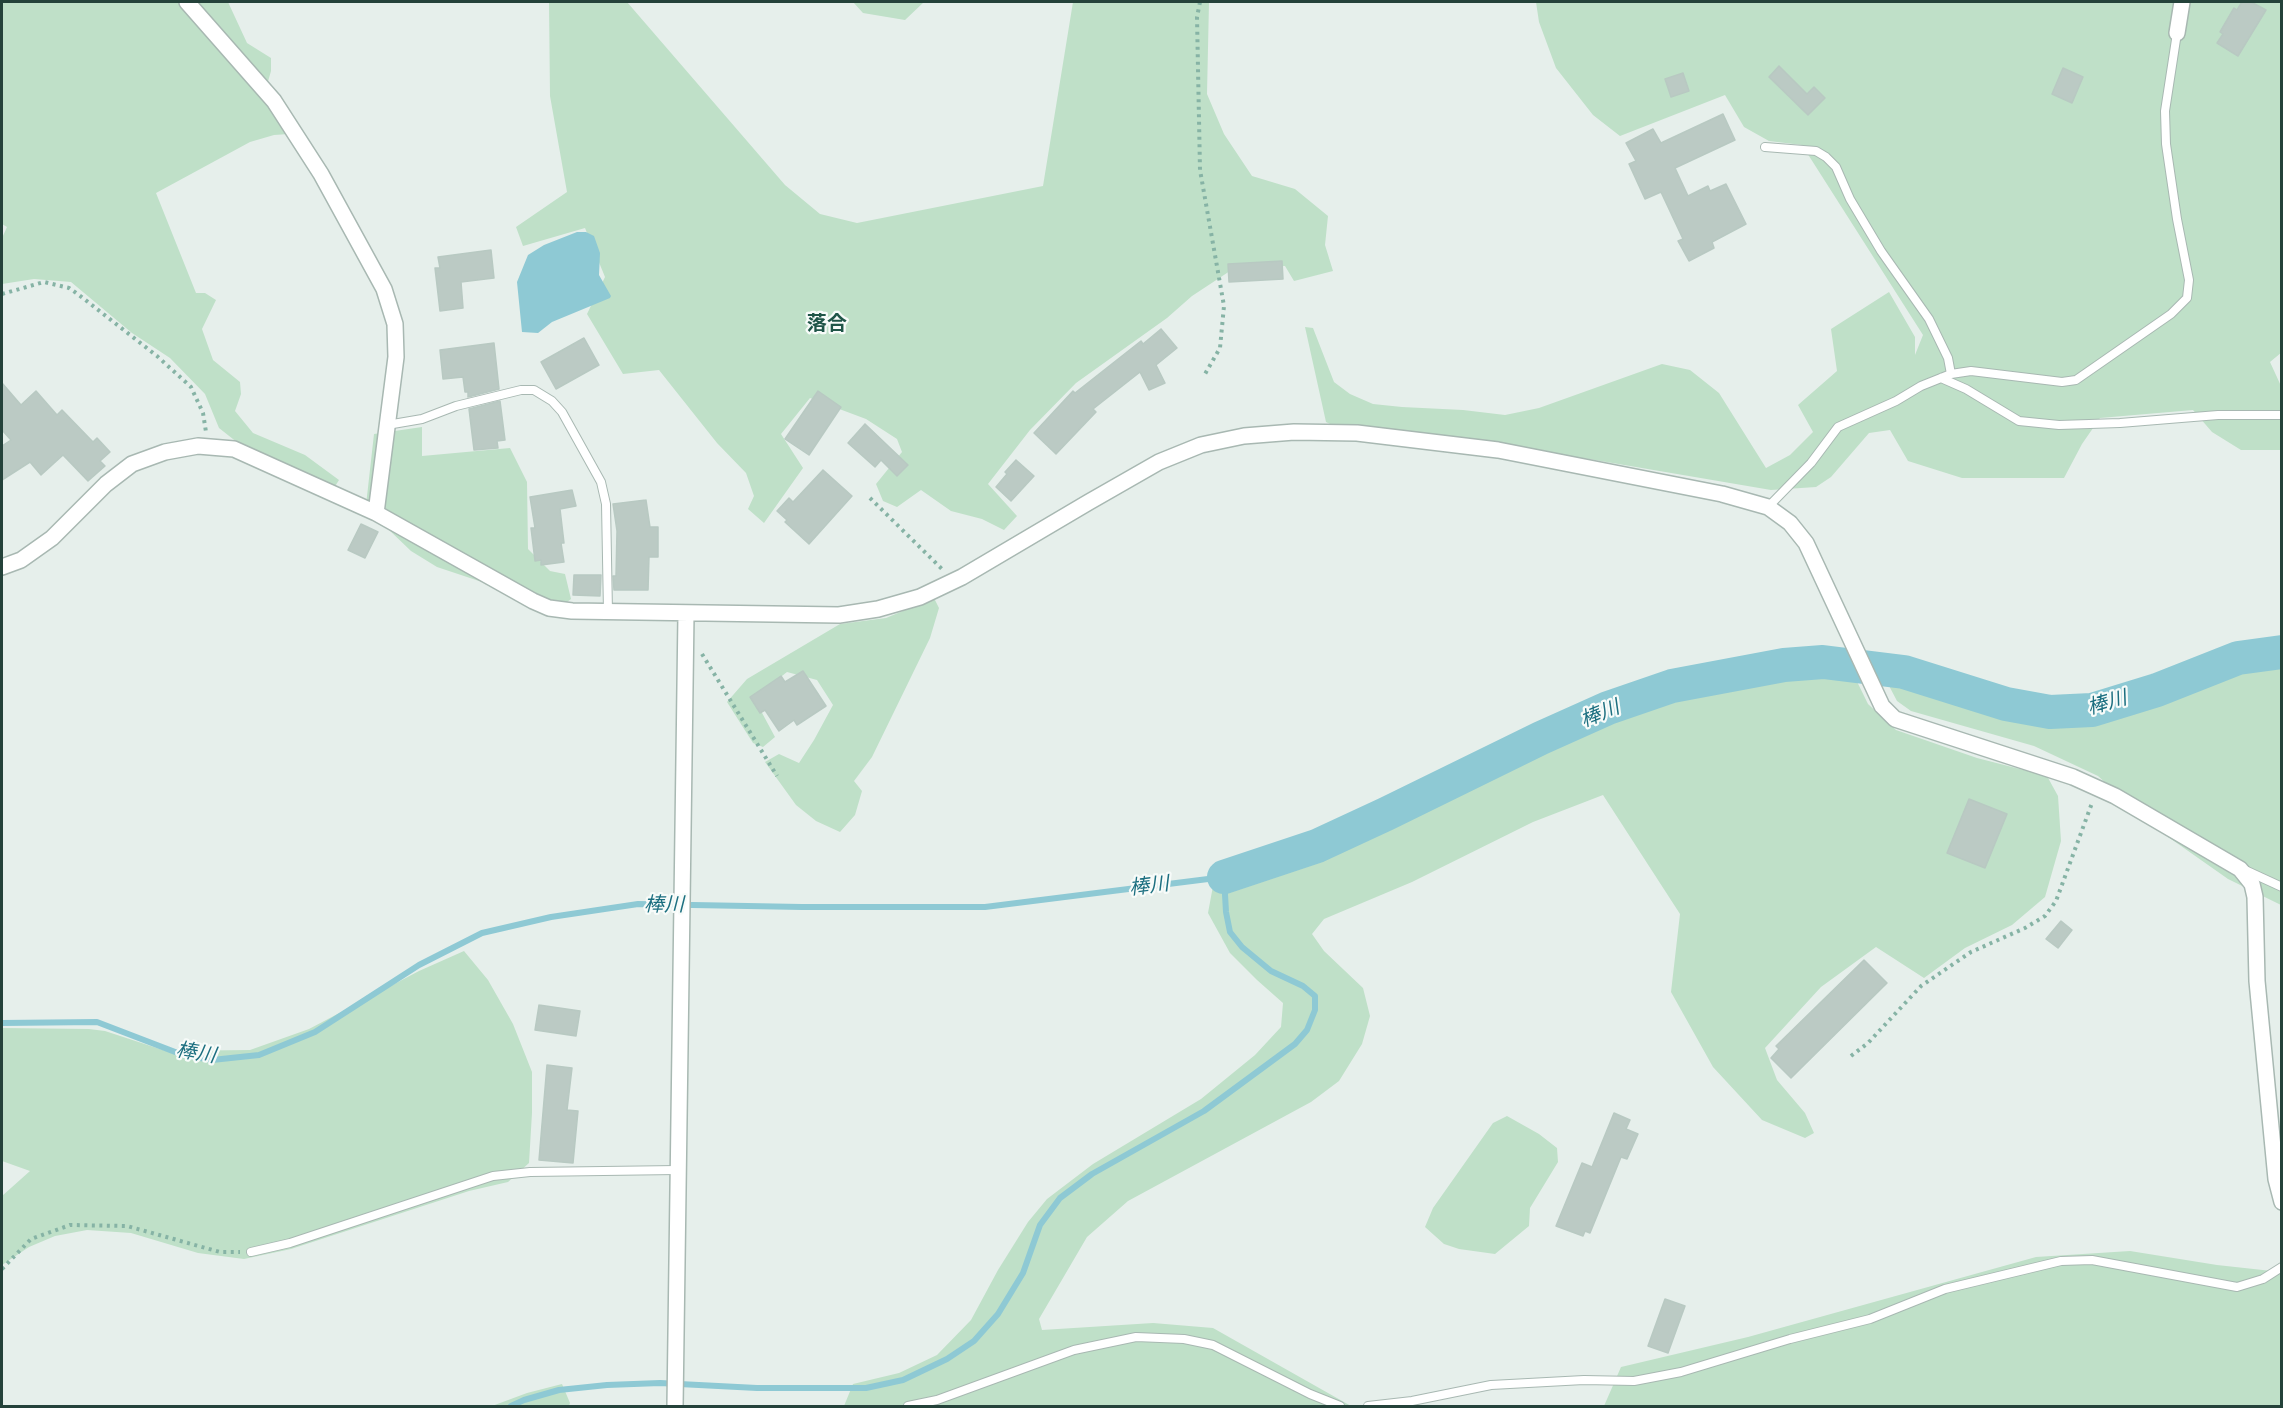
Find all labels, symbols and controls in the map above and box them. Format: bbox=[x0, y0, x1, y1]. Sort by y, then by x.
district label: 落合 bbox=[807, 312, 847, 336]
water label: 棒川 bbox=[2084, 686, 2130, 720]
water label: 棒川 bbox=[1577, 695, 1623, 733]
water label: 棒川 bbox=[1128, 872, 1170, 900]
water label: 棒川 bbox=[644, 893, 684, 917]
water label: 棒川 bbox=[174, 1038, 218, 1068]

